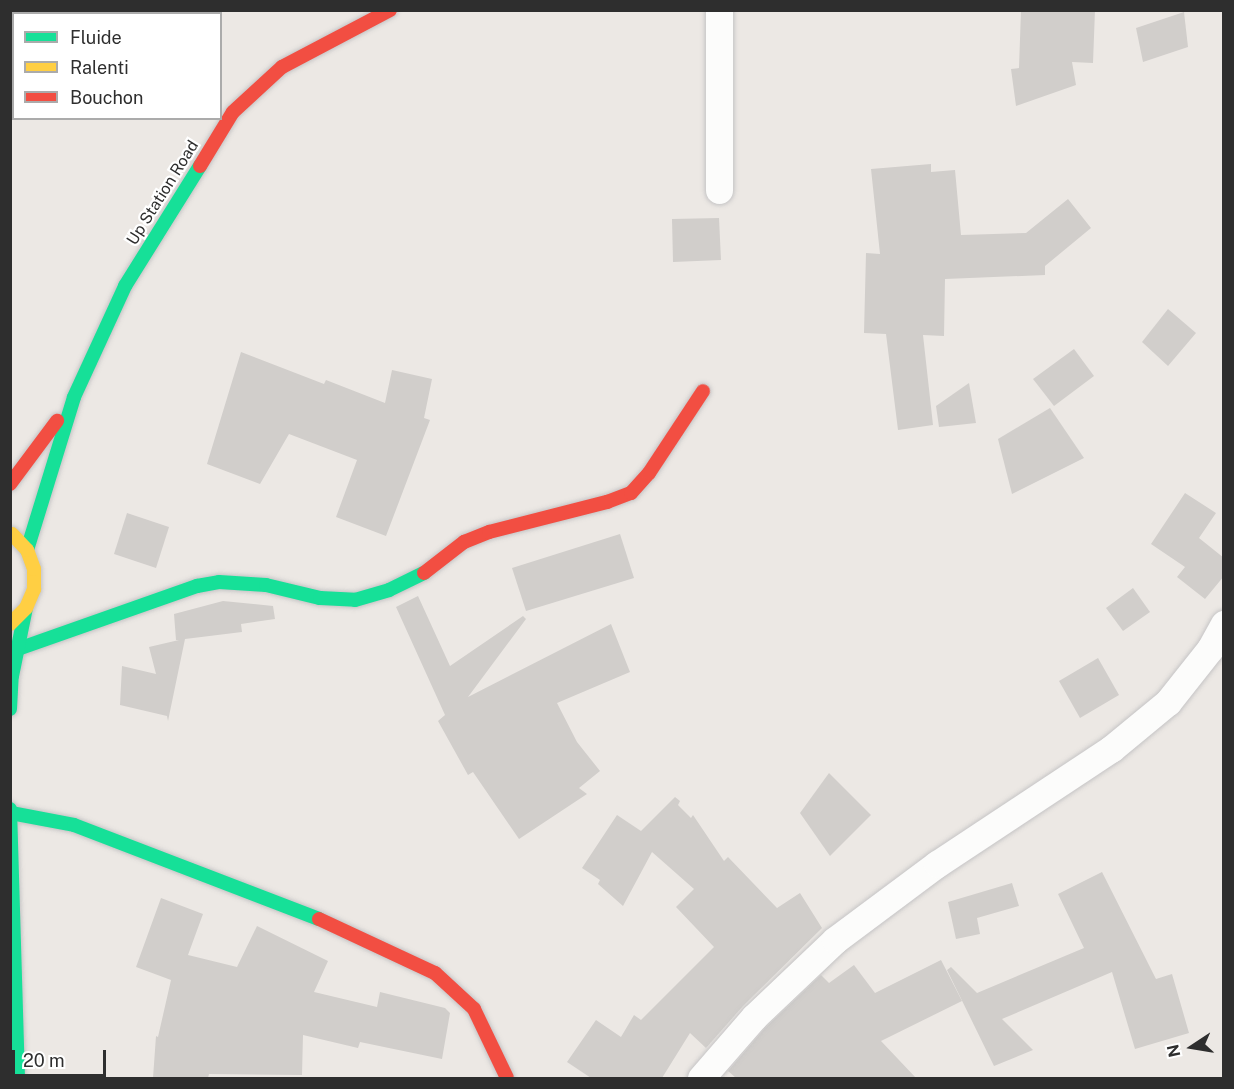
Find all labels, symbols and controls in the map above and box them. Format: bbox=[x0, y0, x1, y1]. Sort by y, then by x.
legend bbox=[12, 12, 222, 120]
text: Fluide bbox=[70, 27, 122, 48]
text: Ralenti bbox=[70, 57, 129, 78]
text: Bouchon bbox=[70, 87, 143, 108]
street label: Up Station Road bbox=[123, 137, 203, 249]
north arrow bbox=[1162, 1017, 1222, 1077]
scale bar bbox=[15, 1038, 110, 1076]
text: N bbox=[1163, 1043, 1184, 1059]
text: 20 m bbox=[23, 1050, 65, 1071]

